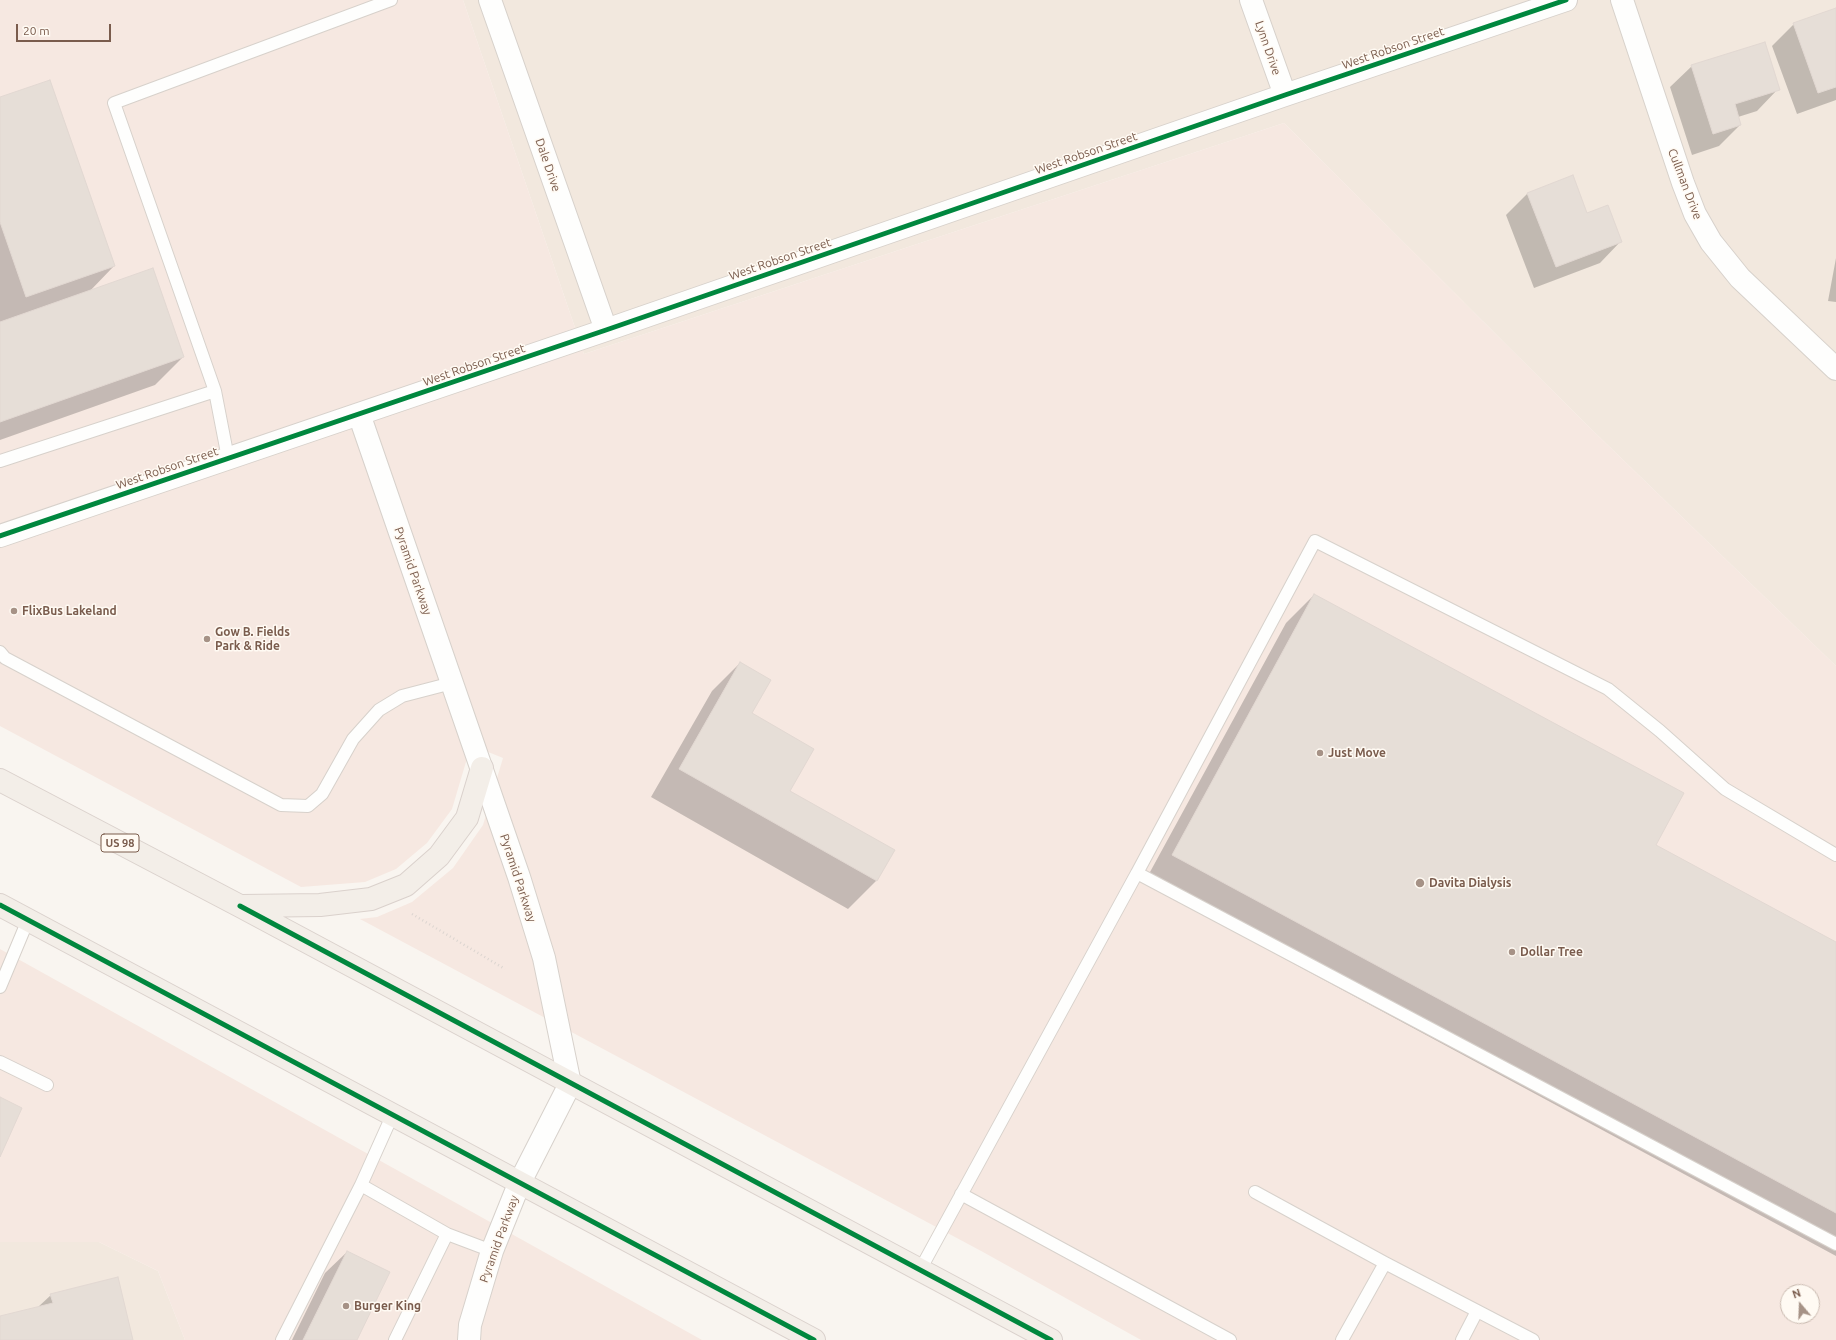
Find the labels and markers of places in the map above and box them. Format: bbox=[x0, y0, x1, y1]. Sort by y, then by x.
place label: FlixBus Lakeland bbox=[22, 604, 117, 618]
marker: FlixBus Lakeland bbox=[9, 606, 19, 616]
place label: Gow B. Fields Park & Ride bbox=[215, 625, 290, 653]
marker: Gow B. Fields Park & Ride bbox=[202, 634, 212, 644]
place label: Just Move bbox=[1328, 746, 1386, 760]
marker: Just Move bbox=[1315, 748, 1325, 758]
place label: Davita Dialysis bbox=[1429, 876, 1511, 890]
marker: Davita Dialysis bbox=[1414, 877, 1426, 889]
place label: Dollar Tree bbox=[1520, 945, 1583, 959]
marker: Dollar Tree bbox=[1507, 947, 1517, 957]
place label: Burger King bbox=[354, 1299, 421, 1313]
marker: Burger King bbox=[341, 1301, 351, 1311]

